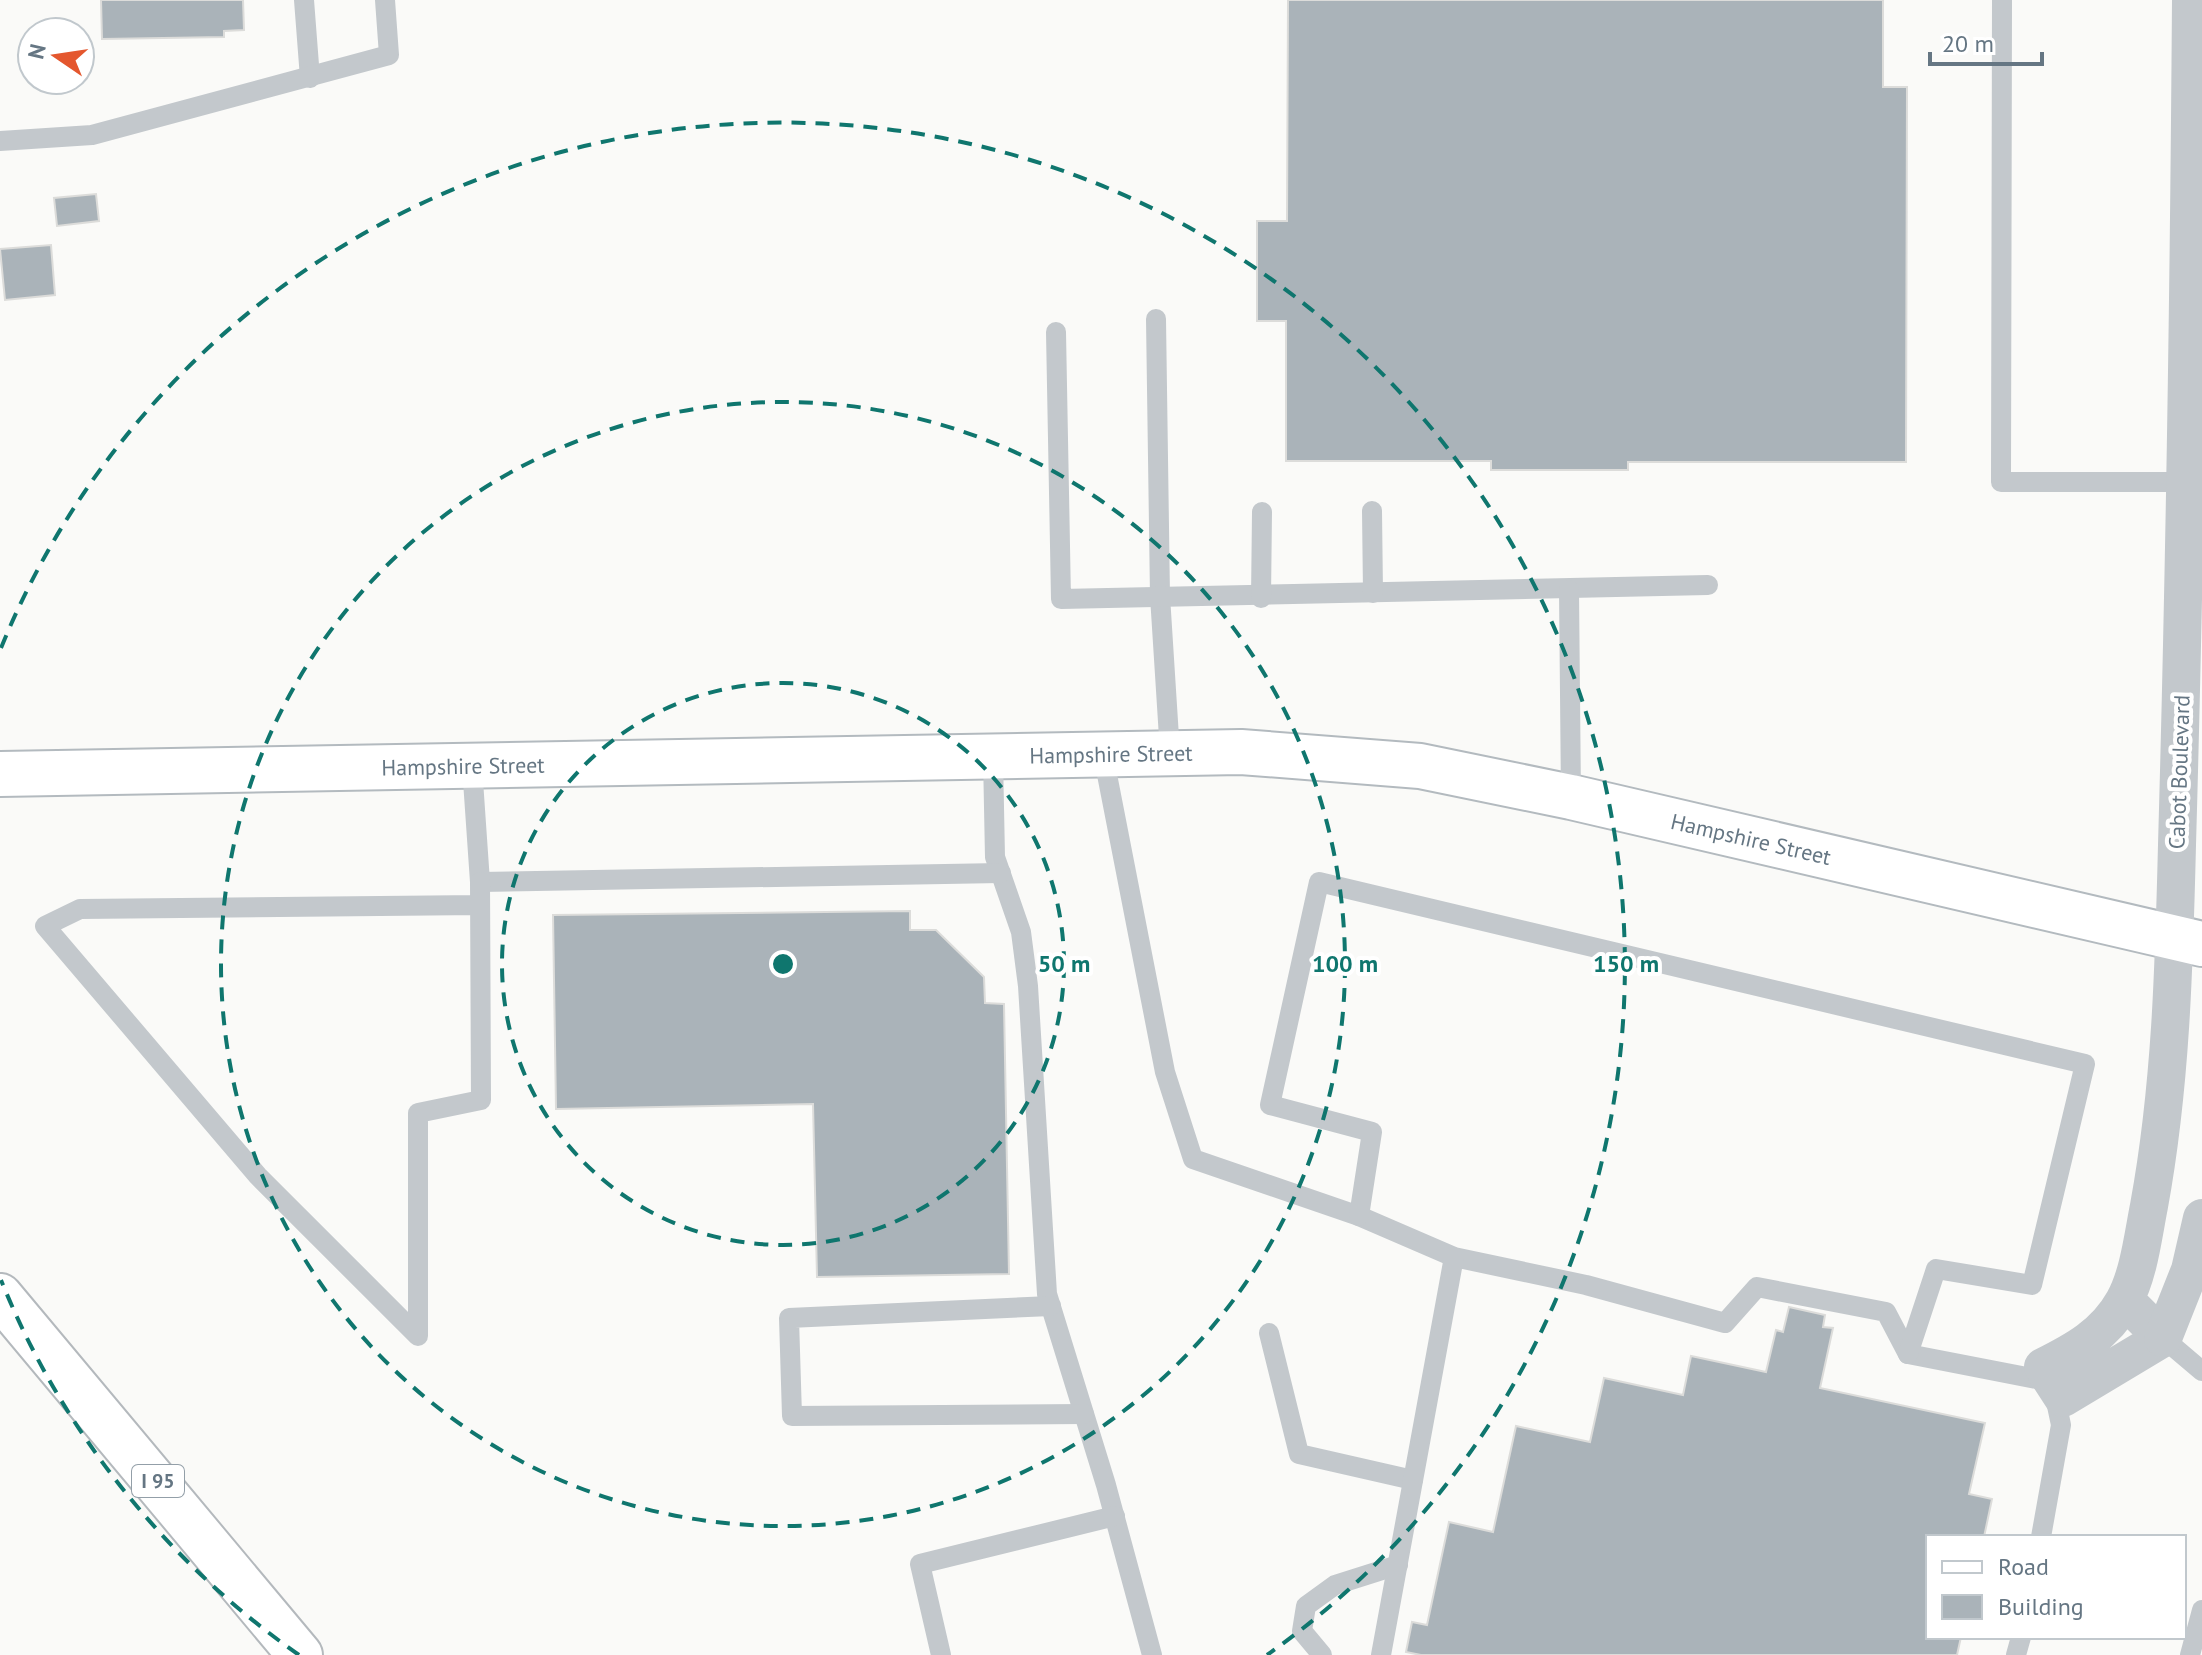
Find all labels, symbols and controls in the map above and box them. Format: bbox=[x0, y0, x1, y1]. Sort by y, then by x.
north arrow bbox=[16, 16, 96, 96]
scale bar bbox=[1930, 16, 2042, 66]
text: 20 m bbox=[1942, 28, 1994, 59]
text: N bbox=[21, 41, 52, 62]
street label: Cabot Boulevard bbox=[2162, 694, 2196, 850]
street label: Hampshire Street bbox=[1029, 739, 1193, 769]
street label: Hampshire Street bbox=[381, 751, 545, 781]
street label: Hampshire Street bbox=[1668, 807, 1834, 871]
text: 50 m bbox=[1038, 948, 1090, 979]
text: 100 m bbox=[1312, 948, 1378, 979]
text: 150 m bbox=[1593, 948, 1659, 979]
centre of rings bbox=[769, 950, 797, 978]
road number: I 95 bbox=[132, 1465, 184, 1497]
legend bbox=[1926, 1535, 2186, 1639]
text: Road bbox=[1998, 1551, 2049, 1582]
text: Building bbox=[1998, 1591, 2084, 1622]

